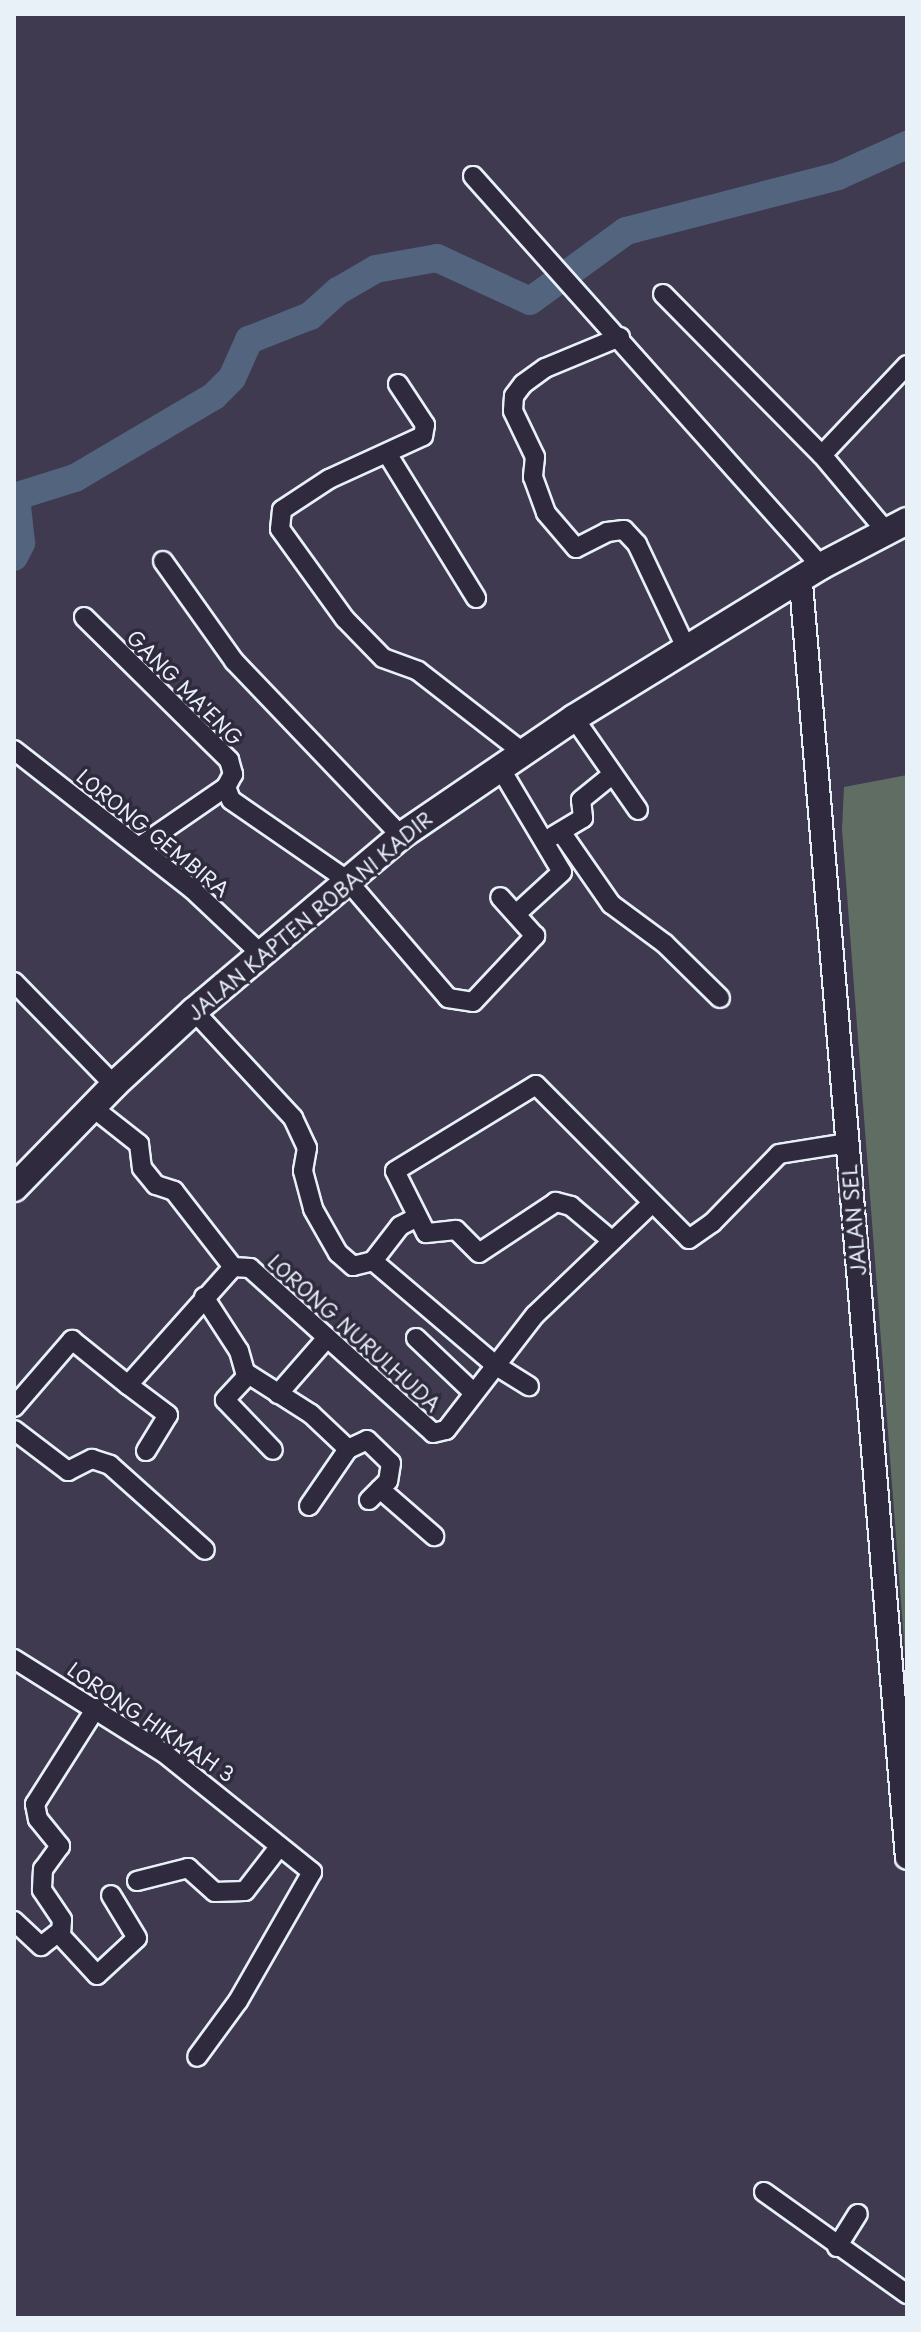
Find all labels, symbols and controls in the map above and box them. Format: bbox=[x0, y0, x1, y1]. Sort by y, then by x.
street label: GANG MA'ENG bbox=[122, 625, 248, 751]
street label: LORONG GEMBIRA bbox=[71, 763, 235, 903]
street label: JALAN KAPTEN ROBANI KADIR bbox=[182, 806, 438, 1026]
street label: JALAN SEL bbox=[837, 1163, 871, 1277]
street label: LORONG NURULHUDA bbox=[263, 1249, 445, 1417]
street label: LORONG HIKMAH 3 bbox=[62, 1657, 240, 1787]

